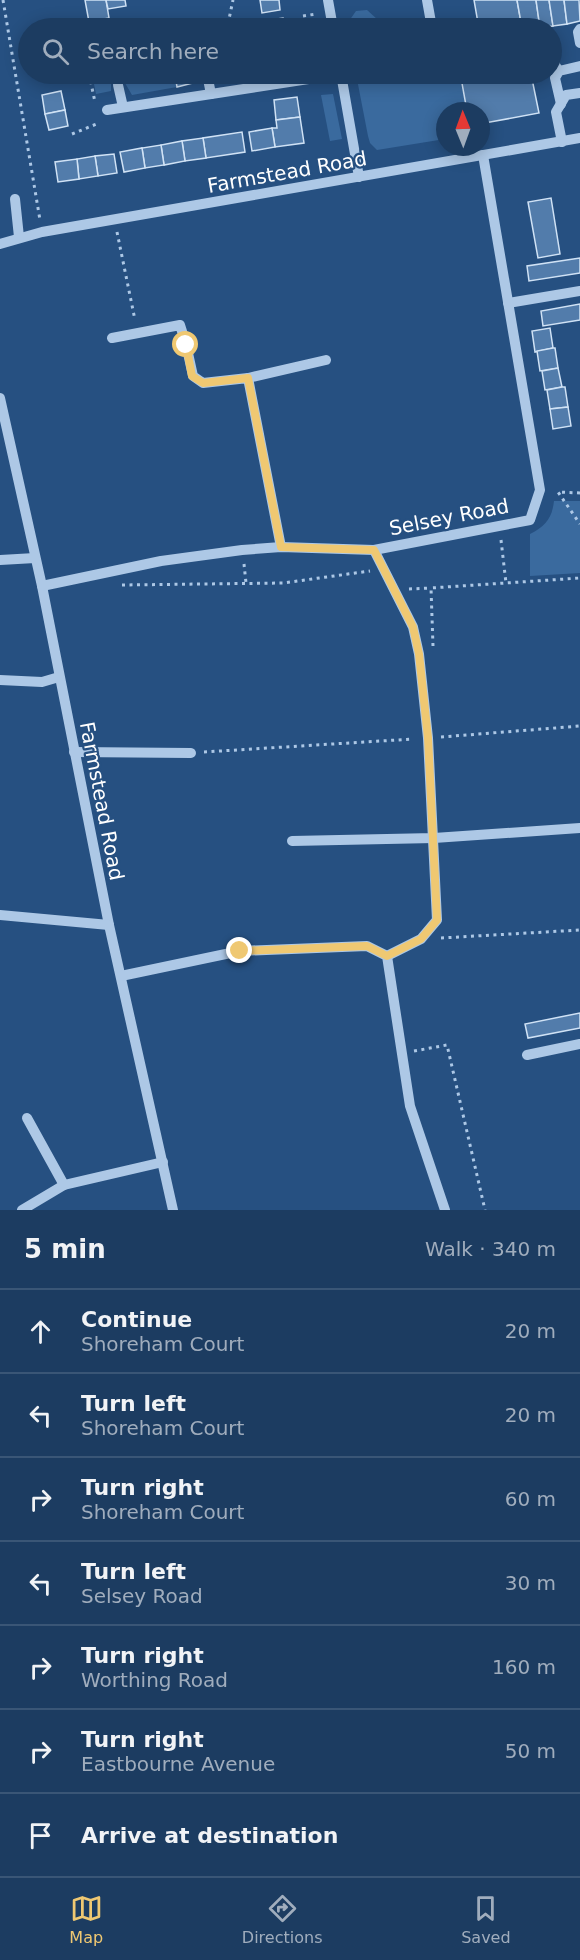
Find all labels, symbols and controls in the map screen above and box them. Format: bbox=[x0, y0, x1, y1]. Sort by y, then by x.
search box bbox=[18, 18, 562, 84]
icon: search bbox=[39, 35, 72, 68]
text: Search here bbox=[87, 39, 219, 64]
north arrow bbox=[436, 102, 490, 156]
street label: Farmstead Road bbox=[205, 146, 369, 198]
route start bbox=[172, 331, 198, 357]
street label: Selsey Road bbox=[387, 494, 511, 540]
street label: Farmstead Road bbox=[75, 720, 129, 882]
route end bbox=[226, 937, 252, 963]
text: 5 min bbox=[24, 1234, 106, 1264]
text: Walk · 340 m bbox=[425, 1237, 556, 1261]
text: Continue bbox=[81, 1307, 192, 1332]
icon: ahead bbox=[24, 1315, 57, 1348]
text: 20 m bbox=[505, 1319, 556, 1343]
text: Shoreham Court bbox=[81, 1332, 244, 1356]
text: Turn left bbox=[81, 1391, 186, 1416]
icon: left bbox=[24, 1399, 57, 1432]
text: 20 m bbox=[505, 1403, 556, 1427]
text: Shoreham Court bbox=[81, 1416, 244, 1440]
text: Turn right bbox=[81, 1475, 204, 1500]
icon: right bbox=[24, 1483, 57, 1516]
text: 60 m bbox=[505, 1487, 556, 1511]
text: Shoreham Court bbox=[81, 1500, 244, 1524]
text: Turn left bbox=[81, 1559, 186, 1584]
icon: left bbox=[24, 1567, 57, 1600]
text: 30 m bbox=[505, 1571, 556, 1595]
text: Selsey Road bbox=[81, 1584, 203, 1608]
text: Turn right bbox=[81, 1643, 204, 1668]
icon: right bbox=[24, 1651, 57, 1684]
text: 160 m bbox=[492, 1655, 556, 1679]
text: Worthing Road bbox=[81, 1668, 228, 1692]
text: Turn right bbox=[81, 1727, 204, 1752]
icon: right bbox=[24, 1735, 57, 1768]
text: 50 m bbox=[505, 1739, 556, 1763]
text: Eastbourne Avenue bbox=[81, 1752, 275, 1776]
icon: arrive bbox=[24, 1819, 57, 1852]
text: Arrive at destination bbox=[81, 1823, 338, 1848]
tab: Map bbox=[69, 1892, 103, 1947]
tab: Directions bbox=[242, 1892, 322, 1947]
tab: Saved bbox=[461, 1892, 511, 1947]

